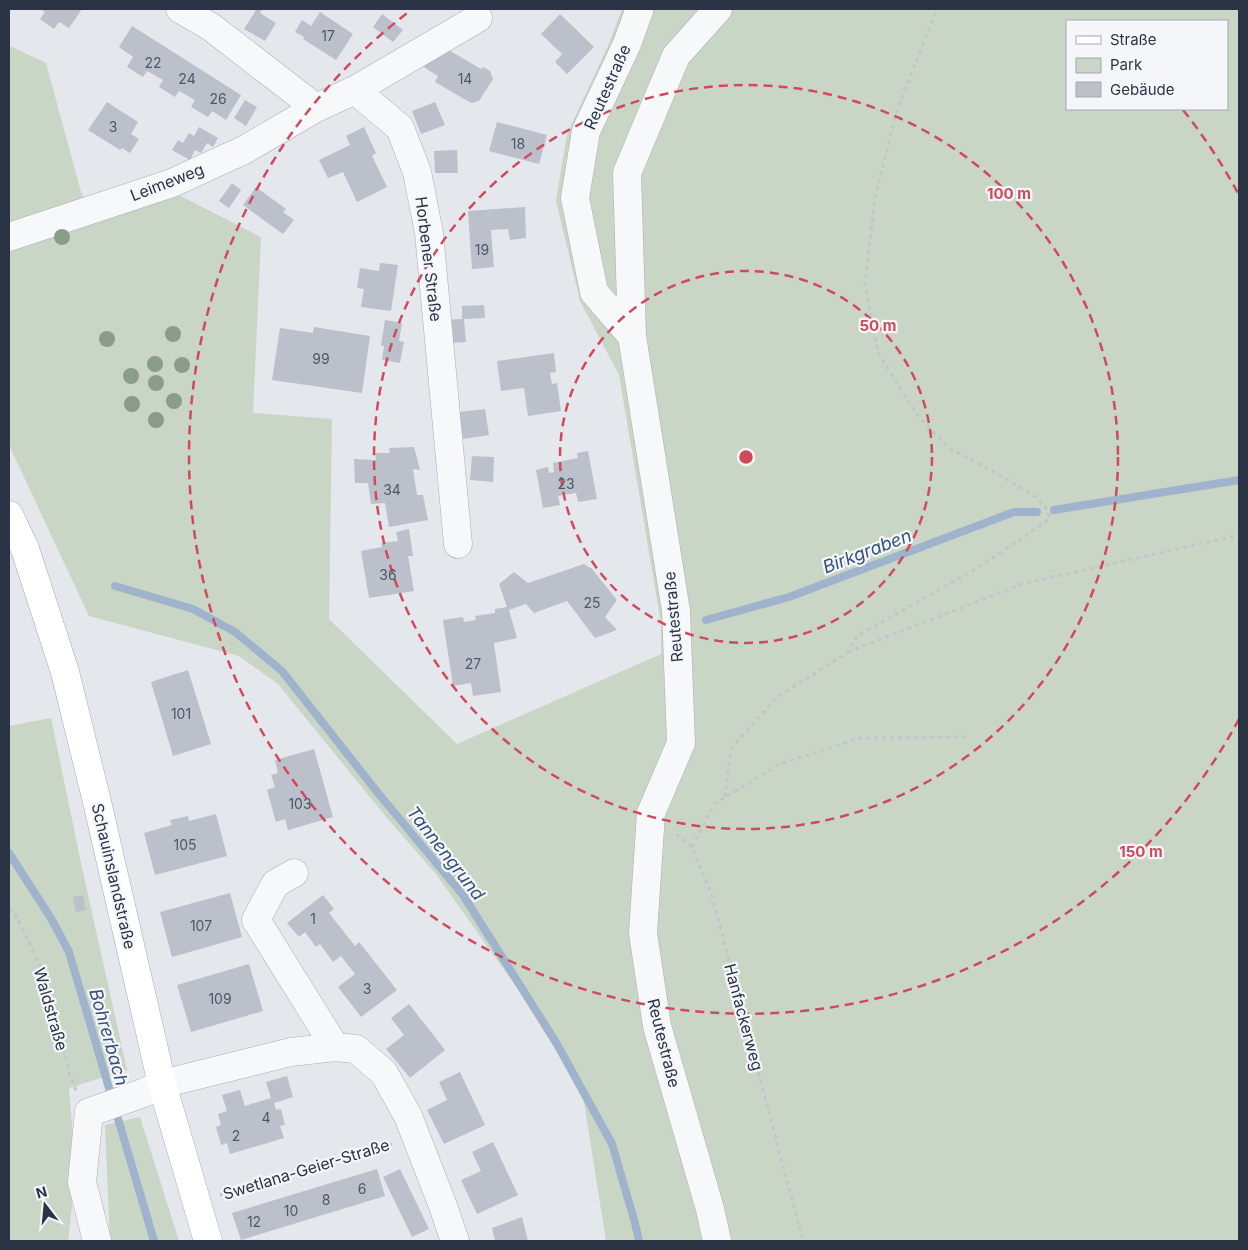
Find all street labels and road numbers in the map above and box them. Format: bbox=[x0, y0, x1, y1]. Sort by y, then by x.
street label: Reutestraße bbox=[579, 41, 635, 133]
street label: Leimeweg bbox=[127, 159, 207, 205]
street label: Horbener Straße bbox=[411, 195, 447, 323]
street label: Reutestraße bbox=[659, 571, 687, 663]
street label: Schauinslandstraße bbox=[87, 801, 141, 951]
street label: Hanfackerweg bbox=[720, 961, 768, 1073]
street label: Waldstraße bbox=[30, 965, 72, 1053]
street label: Reutestraße bbox=[643, 996, 685, 1090]
street label: Swetlana-Geier-Straße bbox=[220, 1134, 392, 1204]

